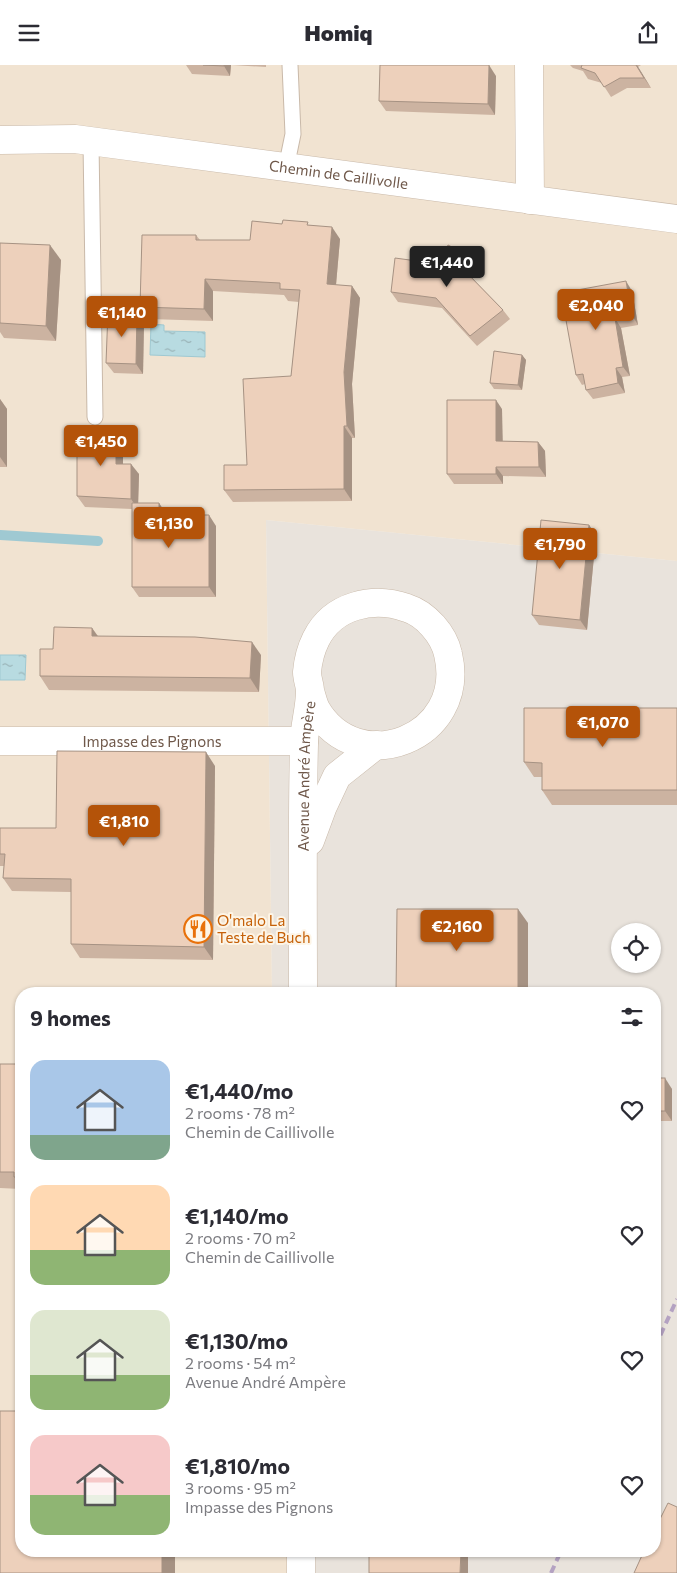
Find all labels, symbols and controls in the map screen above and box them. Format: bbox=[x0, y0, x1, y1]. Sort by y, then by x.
icon: menu bbox=[15, 19, 43, 47]
text: Homiq bbox=[304, 19, 373, 46]
icon: share bbox=[634, 19, 662, 47]
street label: Chemin de Caillivolle bbox=[268, 156, 409, 192]
pin: €1,440 bbox=[406, 245, 488, 288]
text: €1,440 bbox=[421, 252, 473, 271]
pin: €2,040 bbox=[555, 289, 637, 331]
pin: €1,140 bbox=[81, 295, 163, 338]
text: €2,040 bbox=[568, 295, 624, 314]
text: €1,140 bbox=[97, 302, 147, 321]
pin: €1,450 bbox=[60, 425, 142, 467]
text: €1,450 bbox=[75, 431, 127, 450]
pin: €1,130 bbox=[128, 507, 210, 549]
text: €1,130 bbox=[145, 513, 193, 532]
pin: €1,790 bbox=[519, 527, 601, 570]
text: €1,790 bbox=[534, 534, 586, 553]
street label: Avenue André Ampère bbox=[294, 700, 318, 852]
pin: €1,070 bbox=[562, 705, 644, 748]
text: €1,070 bbox=[577, 712, 629, 731]
street label: Impasse des Pignons bbox=[82, 732, 222, 750]
pin: €1,810 bbox=[83, 805, 165, 847]
text: €1,810 bbox=[99, 811, 149, 830]
pin: €2,160 bbox=[416, 909, 498, 952]
place label: O'malo La Teste de Buch bbox=[217, 911, 311, 946]
restaurant icon: O'malo La Teste de Buch bbox=[183, 914, 213, 944]
text: €2,160 bbox=[432, 916, 482, 935]
map controls bbox=[611, 923, 661, 973]
button: locate bbox=[611, 923, 661, 973]
icon: filters bbox=[618, 1003, 646, 1031]
text: 9 homes bbox=[30, 1005, 111, 1030]
text: €1,440/mo bbox=[185, 1078, 293, 1103]
icon: home bbox=[70, 1080, 130, 1140]
icon: heart bbox=[618, 1096, 646, 1124]
text: 2 rooms · 78 m² bbox=[185, 1103, 295, 1122]
text: Chemin de Caillivolle bbox=[185, 1122, 334, 1141]
text: €1,140/mo bbox=[185, 1203, 289, 1228]
icon: home bbox=[70, 1205, 130, 1265]
icon: heart bbox=[618, 1221, 646, 1249]
text: 2 rooms · 70 m² bbox=[185, 1228, 296, 1247]
text: Chemin de Caillivolle bbox=[185, 1247, 334, 1266]
text: €1,130/mo bbox=[185, 1328, 288, 1353]
icon: home bbox=[70, 1330, 130, 1390]
icon: heart bbox=[618, 1346, 646, 1374]
text: 2 rooms · 54 m² bbox=[185, 1353, 296, 1372]
text: Avenue André Ampère bbox=[185, 1372, 346, 1391]
text: €1,810/mo bbox=[185, 1453, 290, 1478]
icon: home bbox=[70, 1455, 130, 1515]
icon: heart bbox=[618, 1471, 646, 1499]
text: 3 rooms · 95 m² bbox=[185, 1478, 296, 1497]
text: Impasse des Pignons bbox=[185, 1497, 333, 1516]

